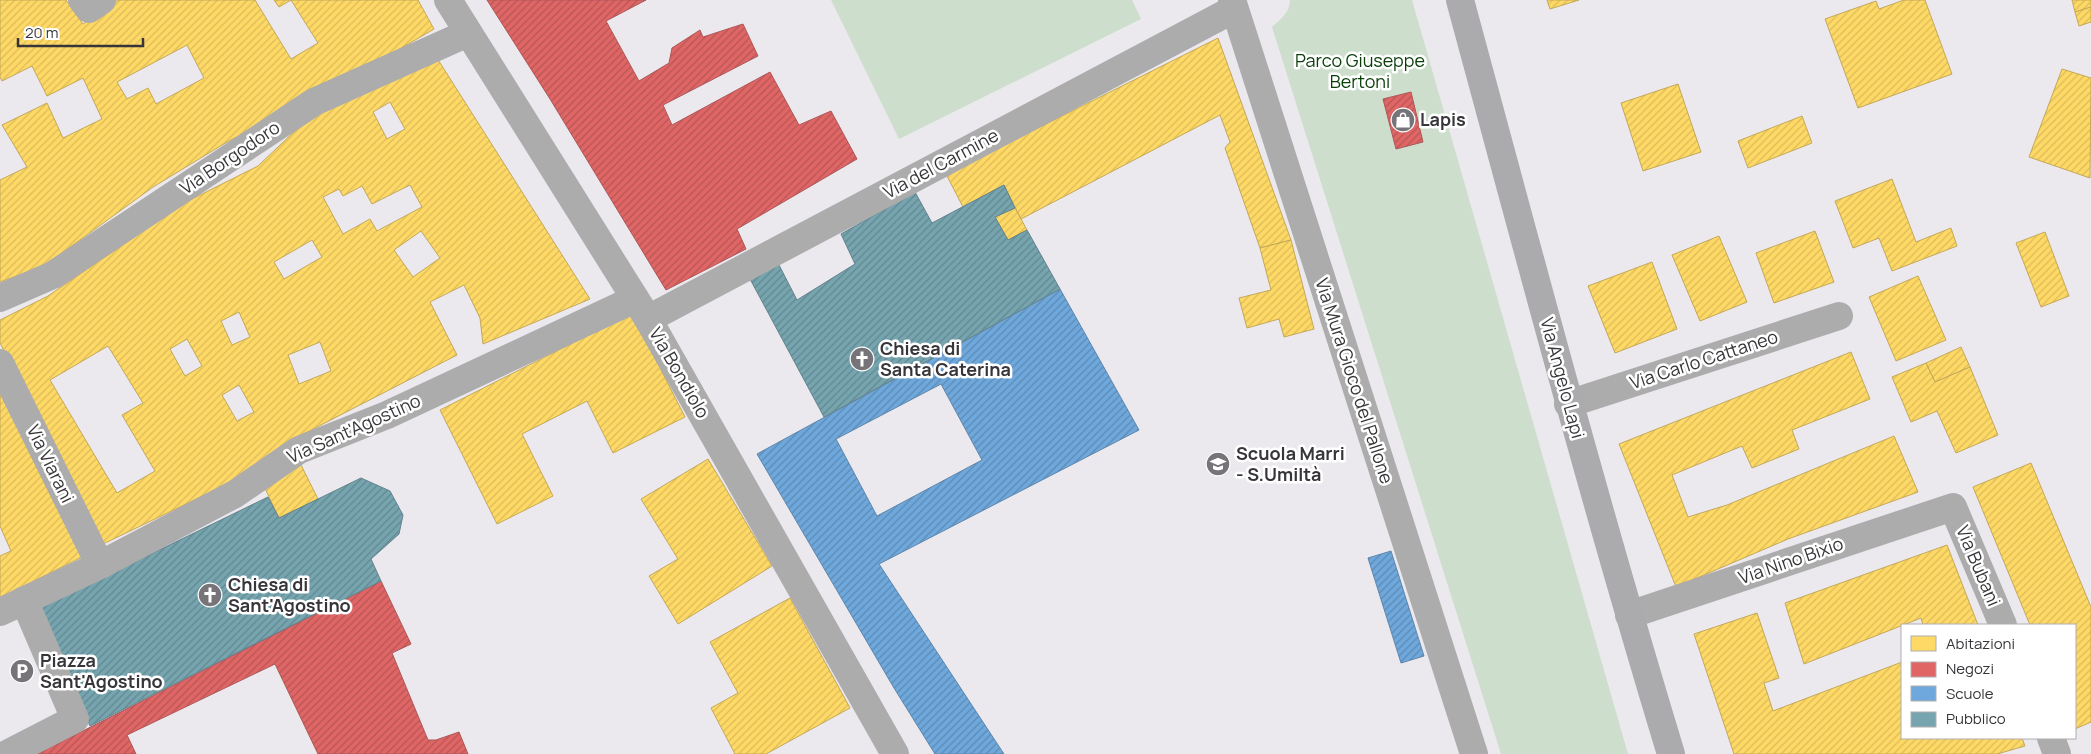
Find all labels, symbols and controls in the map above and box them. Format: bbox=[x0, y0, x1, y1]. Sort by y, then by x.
scale bar bbox=[18, 15, 142, 47]
text: 20 m bbox=[25, 22, 58, 43]
park label: Parco Giuseppe Bertoni bbox=[1295, 48, 1425, 93]
shop icon: Lapis bbox=[1390, 107, 1416, 133]
place label: Lapis bbox=[1420, 107, 1466, 131]
street label: Via Borgodoro bbox=[175, 115, 284, 199]
street label: Via del Carmine bbox=[879, 123, 1002, 204]
street label: Via Mura Gioco del Pallone bbox=[1310, 275, 1400, 487]
street label: Via Angelo Lapi bbox=[1535, 315, 1591, 441]
street label: Via Bondiolo bbox=[644, 323, 716, 422]
street label: Via Carlo Cattaneo bbox=[1627, 324, 1781, 394]
place label: Chiesa di Santa Caterina bbox=[880, 336, 1011, 381]
church icon: Chiesa di Santa Caterina bbox=[849, 346, 875, 372]
street label: Via Sant'Agostino bbox=[283, 388, 424, 468]
street label: Via Viarani bbox=[22, 421, 80, 507]
place label: Scuola Marri - S.Umiltà bbox=[1236, 441, 1345, 486]
school or university icon: Scuola Marri - S.Umiltà bbox=[1205, 451, 1231, 477]
street label: Via Bubani bbox=[1951, 522, 2007, 610]
street label: Via Nino Bixio bbox=[1735, 531, 1846, 589]
place label: Chiesa di Sant'Agostino bbox=[228, 572, 351, 617]
church icon: Chiesa di Sant'Agostino bbox=[197, 582, 223, 608]
legend bbox=[1901, 624, 2076, 739]
text: Abitazioni bbox=[1946, 633, 2015, 654]
place label: Piazza Sant'Agostino bbox=[40, 648, 163, 693]
parking icon: Piazza Sant'Agostino bbox=[9, 658, 35, 684]
text: Negozi bbox=[1946, 658, 1994, 679]
text: Scuole bbox=[1946, 683, 1994, 704]
text: Pubblico bbox=[1946, 708, 2006, 729]

